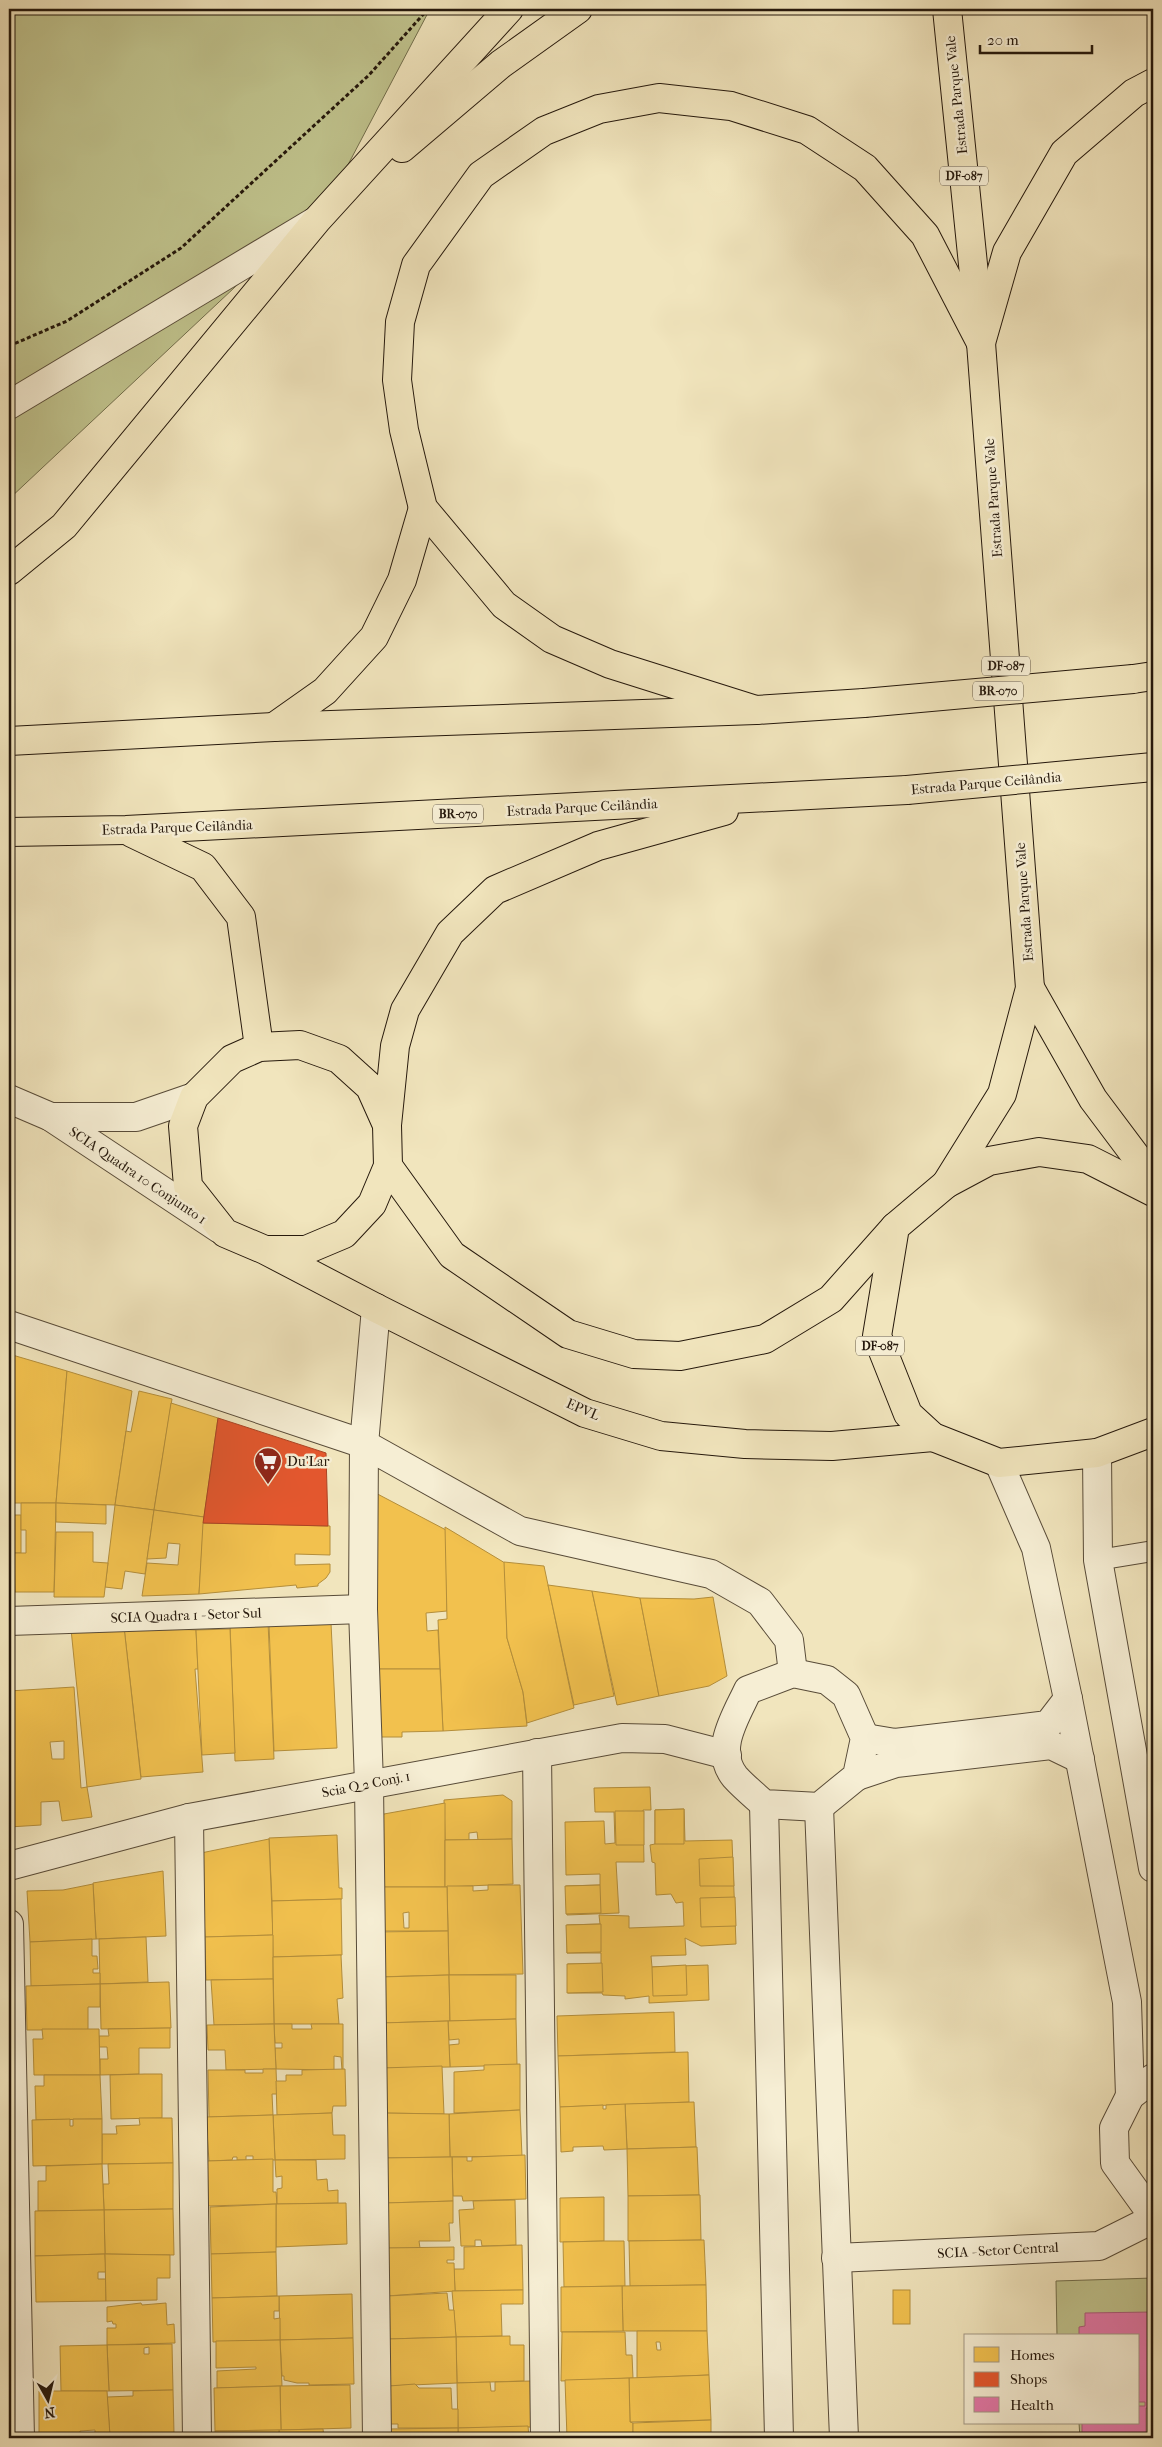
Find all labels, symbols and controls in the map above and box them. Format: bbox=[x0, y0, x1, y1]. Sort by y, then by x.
scale bar bbox=[980, 22, 1092, 54]
text: 20 m bbox=[987, 31, 1019, 49]
street label: Estrada Parque Vale bbox=[942, 35, 971, 155]
road number: DF-087 bbox=[940, 167, 988, 186]
street label: Estrada Parque Vale bbox=[981, 438, 1006, 558]
road number: DF-087 bbox=[982, 656, 1030, 676]
road number: BR-070 bbox=[973, 681, 1023, 700]
street label: Estrada Parque Ceilândia bbox=[910, 768, 1063, 799]
street label: Estrada Parque Ceilândia bbox=[506, 795, 658, 820]
road number: BR-070 bbox=[433, 804, 483, 824]
street label: Estrada Parque Ceilândia bbox=[101, 816, 253, 839]
street label: Estrada Parque Vale bbox=[1012, 842, 1037, 962]
street label: SCIA Quadra 10 Conjunto 1 bbox=[66, 1123, 210, 1228]
road number: DF-087 bbox=[856, 1336, 904, 1355]
street label: EPVL bbox=[564, 1395, 603, 1424]
supermarket icon: Du'Lar bbox=[253, 1446, 283, 1485]
place label: Du'Lar bbox=[287, 1453, 330, 1470]
street label: SCIA Quadra 1 - Setor Sul bbox=[110, 1604, 262, 1627]
street label: Scia Q 2 Conj. 1 bbox=[320, 1768, 412, 1801]
street label: SCIA - Setor Central bbox=[937, 2239, 1059, 2262]
legend bbox=[964, 2334, 1140, 2424]
text: Homes bbox=[1010, 2346, 1055, 2364]
text: Shops bbox=[1010, 2370, 1048, 2388]
north arrow bbox=[22, 2374, 72, 2424]
text: Health bbox=[1010, 2396, 1054, 2414]
text: N bbox=[43, 2403, 56, 2422]

